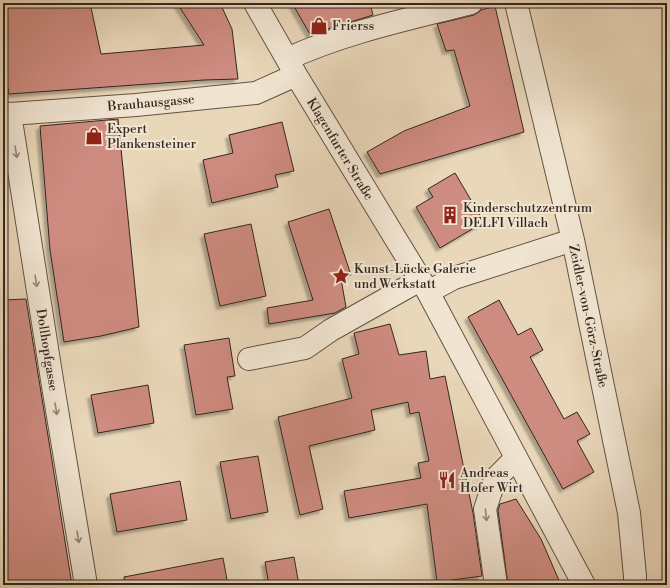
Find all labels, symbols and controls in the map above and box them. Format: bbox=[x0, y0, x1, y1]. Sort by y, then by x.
shop icon: Frierss bbox=[309, 16, 329, 36]
place label: Frierss bbox=[332, 18, 374, 34]
street label: Brauhausgasse bbox=[106, 91, 196, 115]
street label: Klagenfurter Straße bbox=[303, 95, 377, 203]
place label: Expert Plankensteiner bbox=[107, 121, 197, 152]
shop icon: Expert Plankensteiner bbox=[84, 126, 104, 146]
one-way arrow bbox=[12, 145, 20, 158]
place label: Kinderschutzzentrum DELFI Villach bbox=[463, 200, 593, 231]
building icon: Kinderschutzzentrum DELFI Villach bbox=[440, 205, 460, 225]
street label: Zeidler-von-Görz-Straße bbox=[565, 243, 611, 390]
place label: Kunst-Lücke Galerie und Werkstatt bbox=[354, 261, 477, 292]
place icon: Kunst-Lücke Galerie und Werkstatt bbox=[331, 266, 351, 286]
one-way arrow bbox=[32, 274, 40, 287]
street label: Dollhopfgasse bbox=[33, 308, 61, 393]
one-way arrow bbox=[53, 402, 61, 415]
place label: Andreas Hofer Wirt bbox=[459, 465, 523, 496]
restaurant icon: Andreas Hofer Wirt bbox=[437, 470, 457, 490]
one-way arrow bbox=[482, 508, 490, 521]
one-way arrow bbox=[74, 530, 82, 543]

